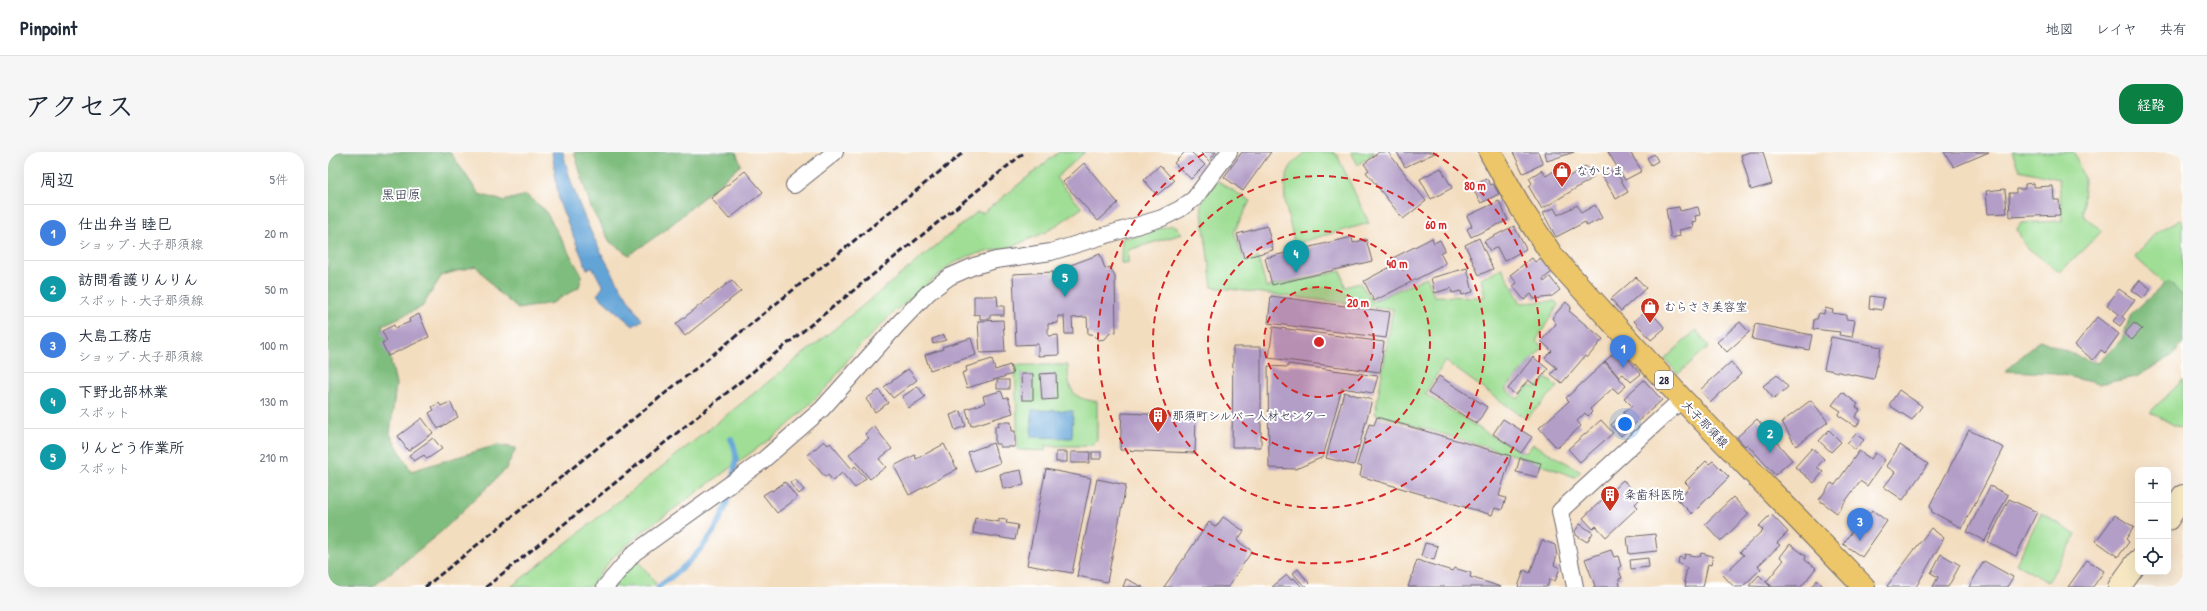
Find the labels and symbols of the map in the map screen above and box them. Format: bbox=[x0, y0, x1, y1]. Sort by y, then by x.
shop icon: なかじま bbox=[1551, 160, 1573, 188]
place label: なかじま bbox=[1576, 162, 1624, 179]
text: 80 m bbox=[1464, 177, 1486, 194]
district label: 黒田原 bbox=[381, 185, 421, 203]
text: 60 m bbox=[1425, 216, 1447, 233]
pin: 4 bbox=[1283, 240, 1309, 273]
text: 40 m bbox=[1387, 255, 1407, 272]
pin: 5 bbox=[1052, 264, 1078, 297]
text: 20 m bbox=[1347, 294, 1369, 311]
shop icon: むらさき美容室 bbox=[1639, 296, 1661, 324]
place label: むらさき美容室 bbox=[1664, 298, 1748, 315]
centre of rings bbox=[1312, 335, 1326, 349]
pin: 1 bbox=[1610, 335, 1636, 368]
road number: 28 bbox=[1655, 371, 1673, 389]
street label: 大子那須線 bbox=[1678, 396, 1732, 451]
building icon: 那須町シルバー人材センター bbox=[1147, 405, 1169, 433]
place label: 那須町シルバー人材センター bbox=[1172, 407, 1327, 424]
your location bbox=[1615, 414, 1635, 434]
pin: 2 bbox=[1757, 420, 1783, 453]
building icon: 粂歯科医院 bbox=[1599, 484, 1621, 512]
place label: 粂歯科医院 bbox=[1624, 486, 1684, 503]
pin: 3 bbox=[1847, 508, 1873, 541]

